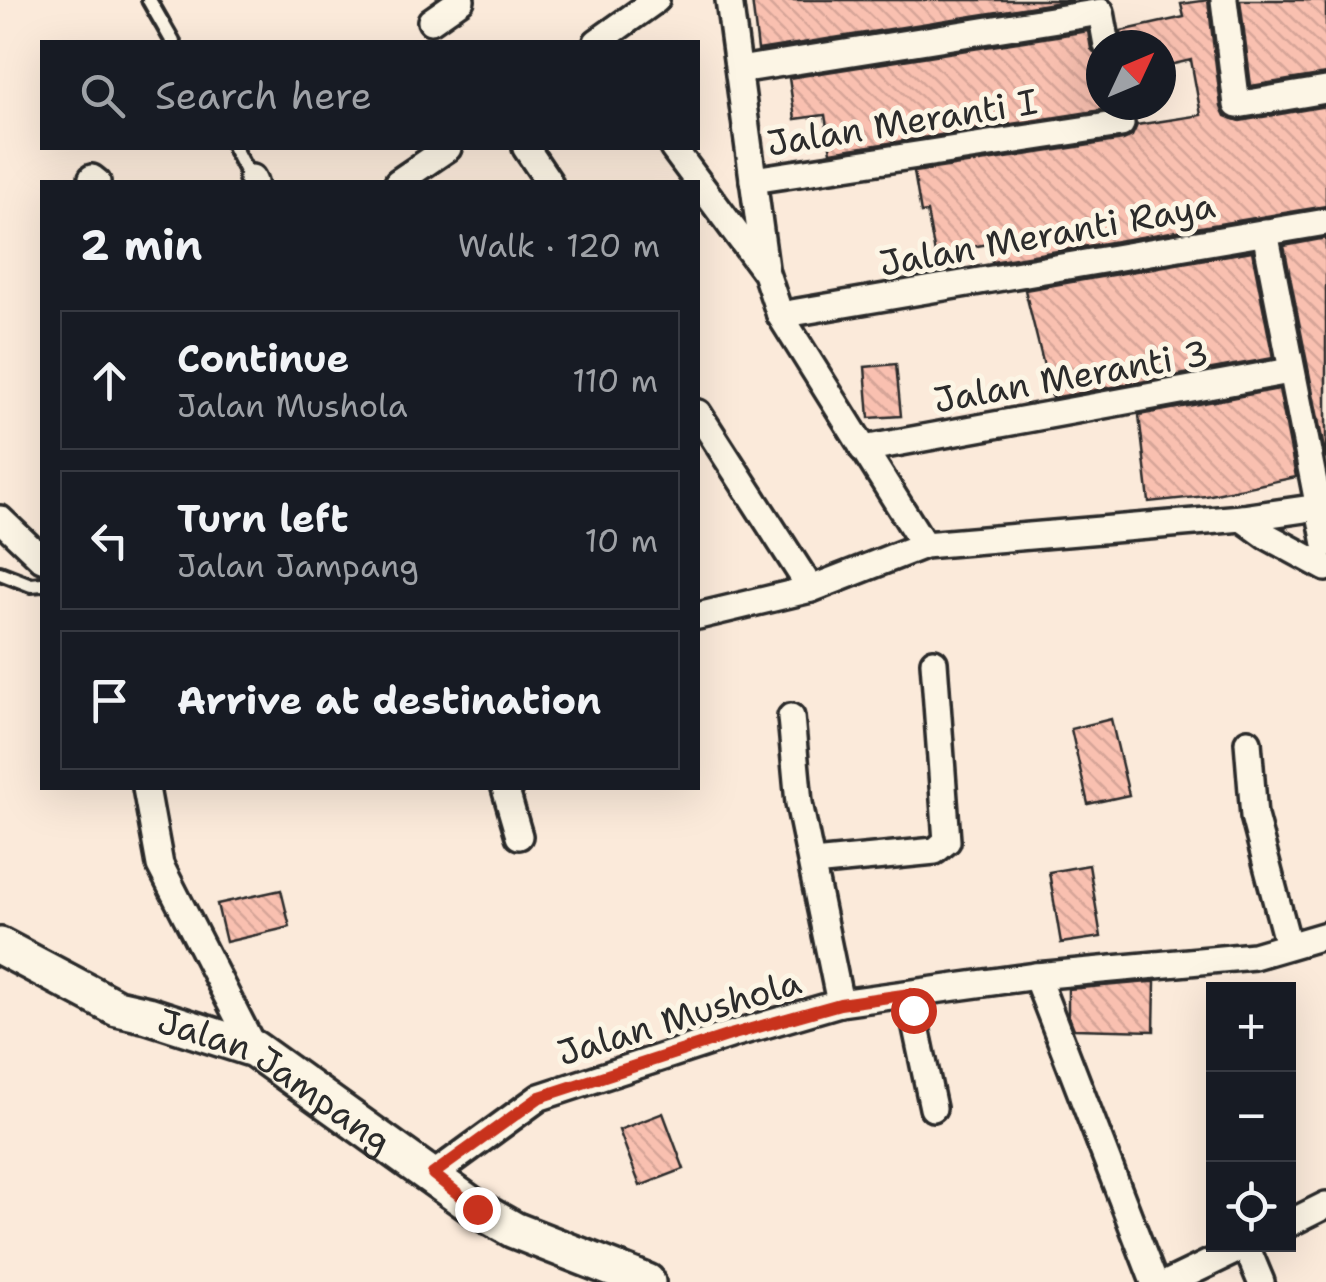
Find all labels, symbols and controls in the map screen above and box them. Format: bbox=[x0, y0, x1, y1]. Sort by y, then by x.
north arrow bbox=[1086, 30, 1176, 120]
search box bbox=[40, 40, 700, 150]
icon: search bbox=[75, 68, 130, 123]
text: Search here bbox=[155, 70, 372, 121]
street label: Jalan Meranti I bbox=[763, 77, 1041, 167]
street label: Jalan Meranti Raya bbox=[875, 181, 1219, 287]
text: 2 min bbox=[80, 217, 202, 273]
text: Walk · 120 m bbox=[458, 224, 660, 267]
street label: Jalan Meranti 3 bbox=[930, 329, 1212, 423]
text: Continue bbox=[177, 333, 349, 384]
icon: ahead bbox=[82, 353, 137, 408]
text: 110 m bbox=[572, 359, 658, 402]
text: Jalan Mushola bbox=[177, 384, 408, 427]
text: Turn left bbox=[177, 493, 349, 544]
icon: left bbox=[82, 513, 137, 568]
text: 10 m bbox=[585, 519, 658, 562]
text: Jalan Jampang bbox=[177, 544, 419, 587]
icon: arrive bbox=[82, 673, 137, 728]
text: Arrive at destination bbox=[177, 675, 601, 726]
street label: Jalan Mushola bbox=[552, 958, 807, 1076]
map controls bbox=[1206, 982, 1296, 1252]
button: + bbox=[1206, 982, 1296, 1072]
route start bbox=[891, 988, 937, 1034]
street label: Jalan Jampang bbox=[152, 996, 402, 1164]
button: − bbox=[1206, 1072, 1296, 1162]
button: locate bbox=[1206, 1162, 1296, 1252]
route end bbox=[455, 1187, 501, 1233]

